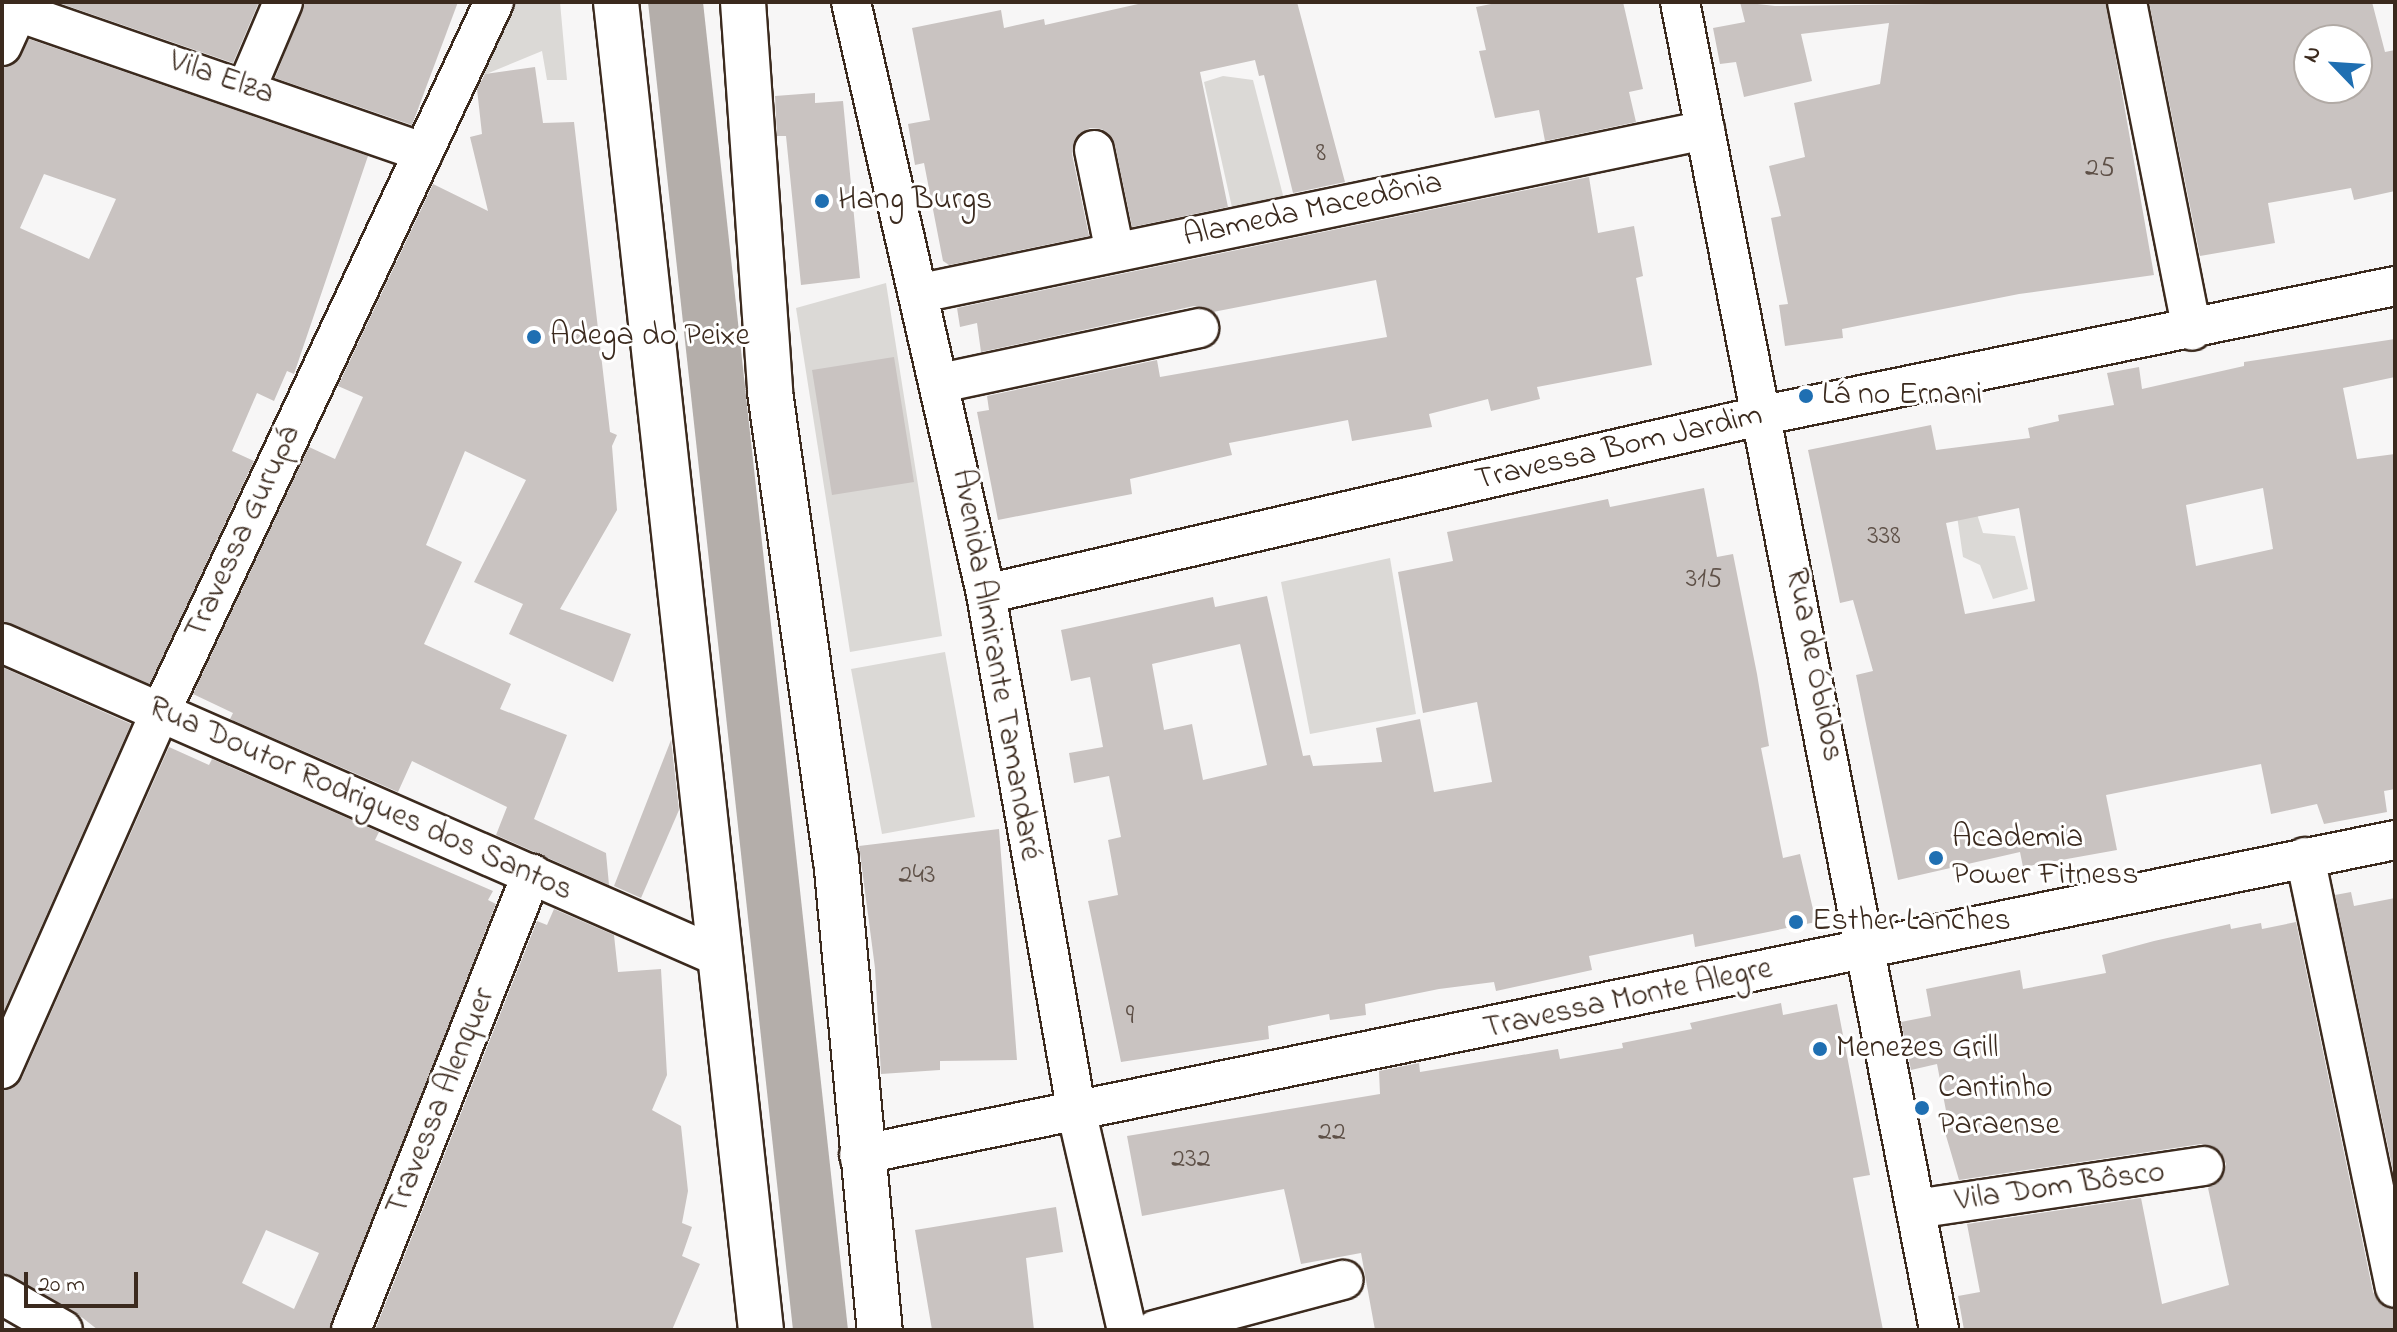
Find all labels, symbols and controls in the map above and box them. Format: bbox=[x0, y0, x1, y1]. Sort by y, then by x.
north arrow bbox=[2293, 24, 2373, 104]
text: N bbox=[2295, 41, 2331, 68]
street label: Vila Elza bbox=[163, 43, 279, 115]
house number: 8 bbox=[1316, 137, 1326, 171]
house number: 25 bbox=[2085, 152, 2115, 186]
street label: Alameda Macedônia bbox=[1180, 165, 1446, 257]
place label: Hang Burgs bbox=[838, 182, 992, 220]
marker: Hang Burgs bbox=[813, 192, 831, 210]
place label: Adega do Peixe bbox=[550, 318, 750, 356]
marker: Adega do Peixe bbox=[525, 328, 543, 346]
place label: Lá no Ernani bbox=[1822, 377, 1982, 415]
marker: Lá no Ernani bbox=[1797, 387, 1815, 405]
street label: Travessa Bom Jardim bbox=[1472, 397, 1766, 501]
street label: Travessa Gurupá bbox=[178, 420, 310, 646]
street label: Avenida Almirante Tamandaré bbox=[942, 466, 1048, 864]
house number: 338 bbox=[1867, 520, 1901, 554]
house number: 315 bbox=[1686, 563, 1722, 597]
street label: Rua de Óbidos bbox=[1775, 565, 1851, 765]
street label: Rua Doutor Rodrigues dos Santos bbox=[142, 689, 578, 911]
place label: Academia Power Fitness bbox=[1952, 821, 2138, 896]
marker: Academia Power Fitness bbox=[1927, 849, 1945, 867]
house number: 243 bbox=[898, 859, 936, 893]
place label: Esther Lanches bbox=[1812, 903, 2011, 941]
marker: Esther Lanches bbox=[1787, 913, 1805, 931]
street label: Travessa Monte Alegre bbox=[1480, 951, 1776, 1049]
street label: Travessa Alenquer bbox=[379, 983, 505, 1221]
house number: 9 bbox=[1126, 1000, 1134, 1034]
place label: Menezes Grill bbox=[1836, 1030, 1998, 1068]
marker: Menezes Grill bbox=[1811, 1040, 1829, 1058]
place label: Cantinho Paraense bbox=[1938, 1071, 2060, 1146]
marker: Cantinho Paraense bbox=[1913, 1099, 1931, 1117]
house number: 22 bbox=[1318, 1116, 1346, 1150]
house number: 232 bbox=[1171, 1143, 1211, 1177]
street label: Vila Dom Bôsco bbox=[1953, 1154, 2167, 1222]
scale bar bbox=[28, 1256, 142, 1306]
text: 20 m bbox=[38, 1268, 85, 1303]

